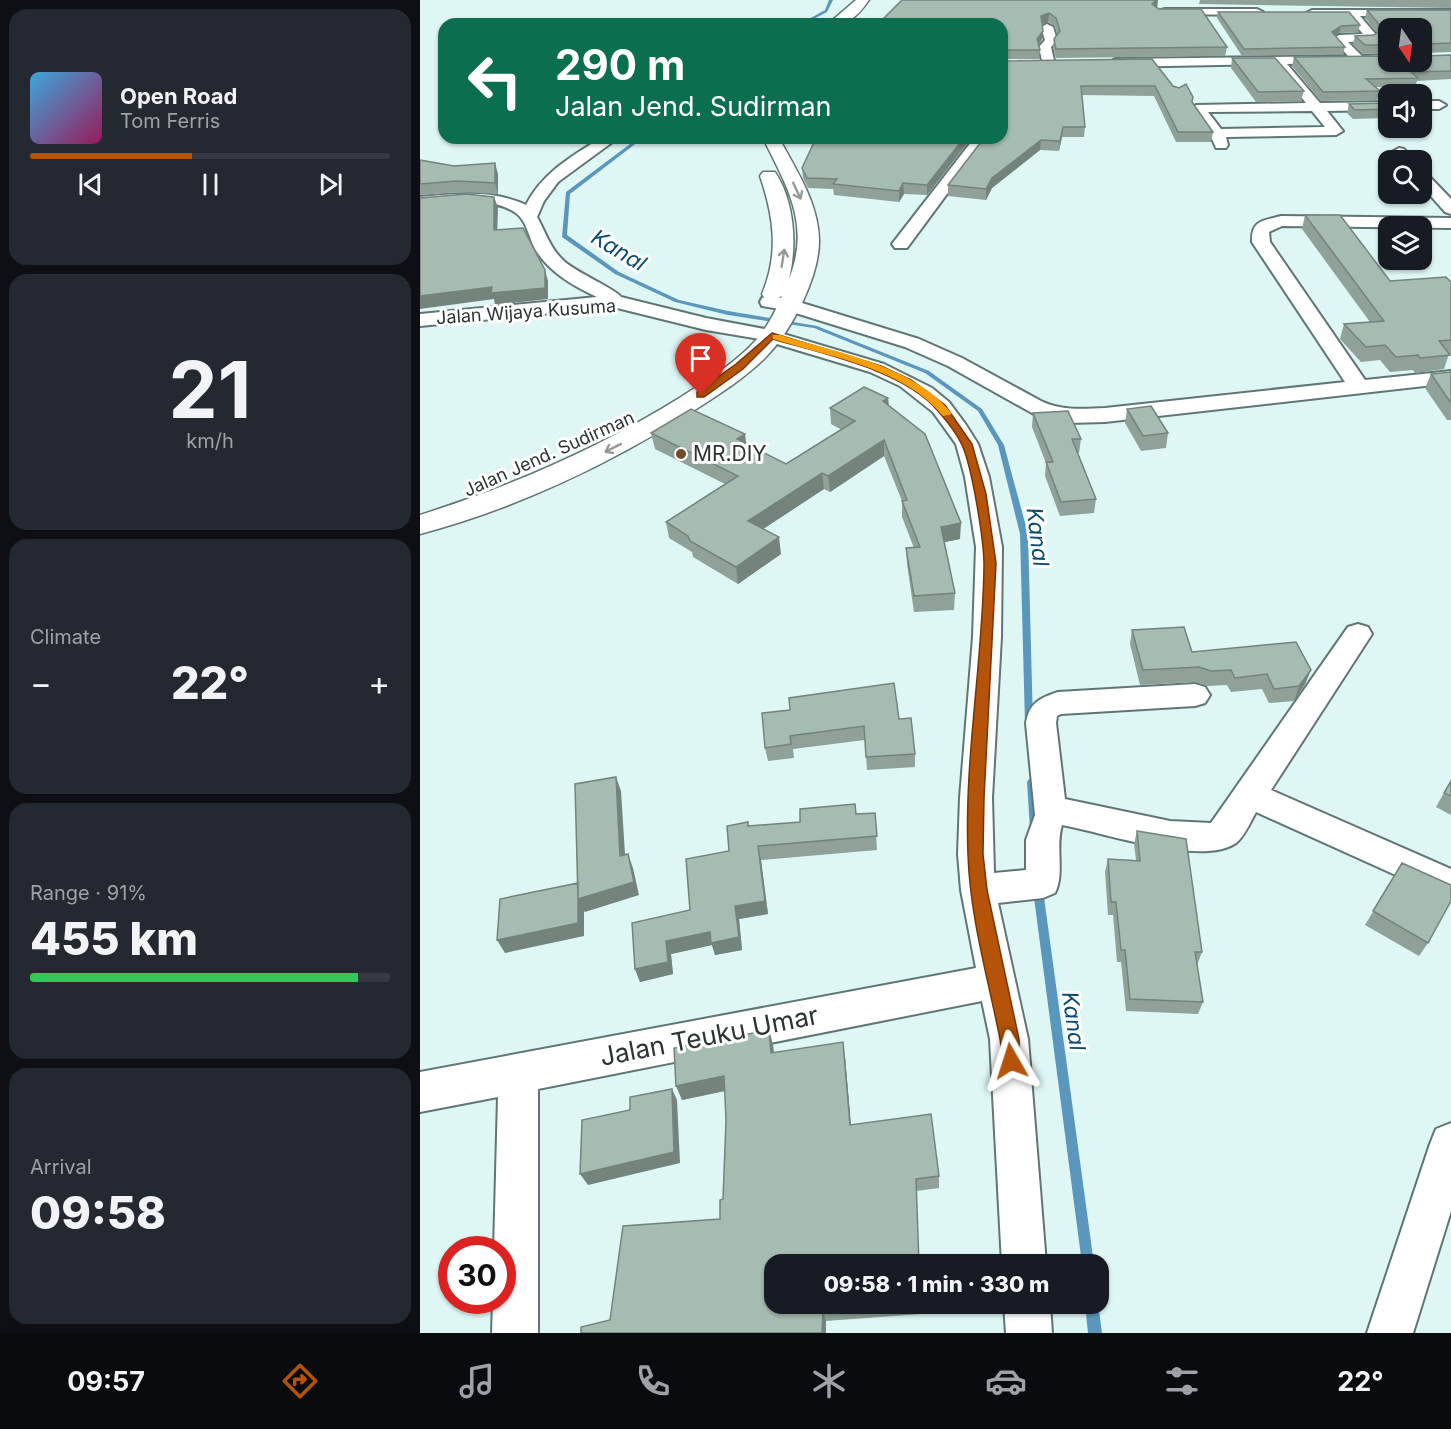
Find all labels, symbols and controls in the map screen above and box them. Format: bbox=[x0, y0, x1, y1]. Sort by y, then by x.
north arrow bbox=[1378, 18, 1432, 72]
map controls bbox=[1378, 18, 1432, 270]
text: 290 m bbox=[555, 39, 685, 90]
icon: left bbox=[456, 42, 534, 120]
text: Open Road bbox=[120, 83, 237, 109]
button: sound bbox=[1378, 84, 1432, 138]
text: Jalan Jend. Sudirman bbox=[555, 90, 832, 123]
text: Tom Ferris bbox=[120, 109, 220, 133]
button: search bbox=[1378, 150, 1432, 204]
icon: previous bbox=[74, 168, 107, 201]
icon: pause bbox=[194, 168, 227, 201]
icon: next bbox=[314, 168, 347, 201]
one-way arrow bbox=[791, 181, 803, 199]
button: layers bbox=[1378, 216, 1432, 270]
water label: Kanal bbox=[587, 224, 652, 277]
one-way arrow bbox=[778, 248, 789, 268]
street label: Jalan Wijaya Kusuma bbox=[435, 295, 617, 328]
pin bbox=[675, 333, 726, 395]
text: 21 bbox=[169, 342, 251, 437]
icon: arrive bbox=[684, 342, 717, 375]
street label: Jalan Jend. Sudirman bbox=[460, 406, 637, 501]
text: km/h bbox=[186, 429, 234, 453]
place label: MR.DIY bbox=[693, 441, 767, 466]
one-way arrow bbox=[604, 442, 622, 454]
marker: MR.DIY bbox=[674, 447, 688, 461]
water label: Kanal bbox=[1021, 506, 1055, 569]
text: Climate bbox=[30, 625, 101, 649]
text: 22° bbox=[171, 655, 249, 710]
text: − bbox=[30, 663, 52, 703]
text: + bbox=[368, 663, 390, 703]
text: Range · 91% bbox=[30, 881, 147, 905]
text: 455 km bbox=[30, 911, 198, 966]
water label: Kanal bbox=[1057, 990, 1091, 1053]
street label: Jalan Teuku Umar bbox=[597, 999, 821, 1072]
position arrow bbox=[979, 1029, 1043, 1093]
text: Arrival bbox=[30, 1155, 92, 1179]
text: 09:58 bbox=[30, 1185, 166, 1240]
speed limit sign: 30 bbox=[438, 1236, 516, 1314]
text: 09:58 · 1 min · 330 m bbox=[824, 1271, 1049, 1297]
icon: directions bbox=[279, 1360, 321, 1402]
icon: music bbox=[456, 1360, 498, 1402]
icon: phone bbox=[632, 1360, 674, 1402]
icon: climate bbox=[808, 1360, 850, 1402]
icon: car bbox=[985, 1360, 1027, 1402]
icon: filters bbox=[1161, 1360, 1203, 1402]
text: 09:57 bbox=[67, 1365, 145, 1398]
text: 22° bbox=[1337, 1365, 1384, 1398]

